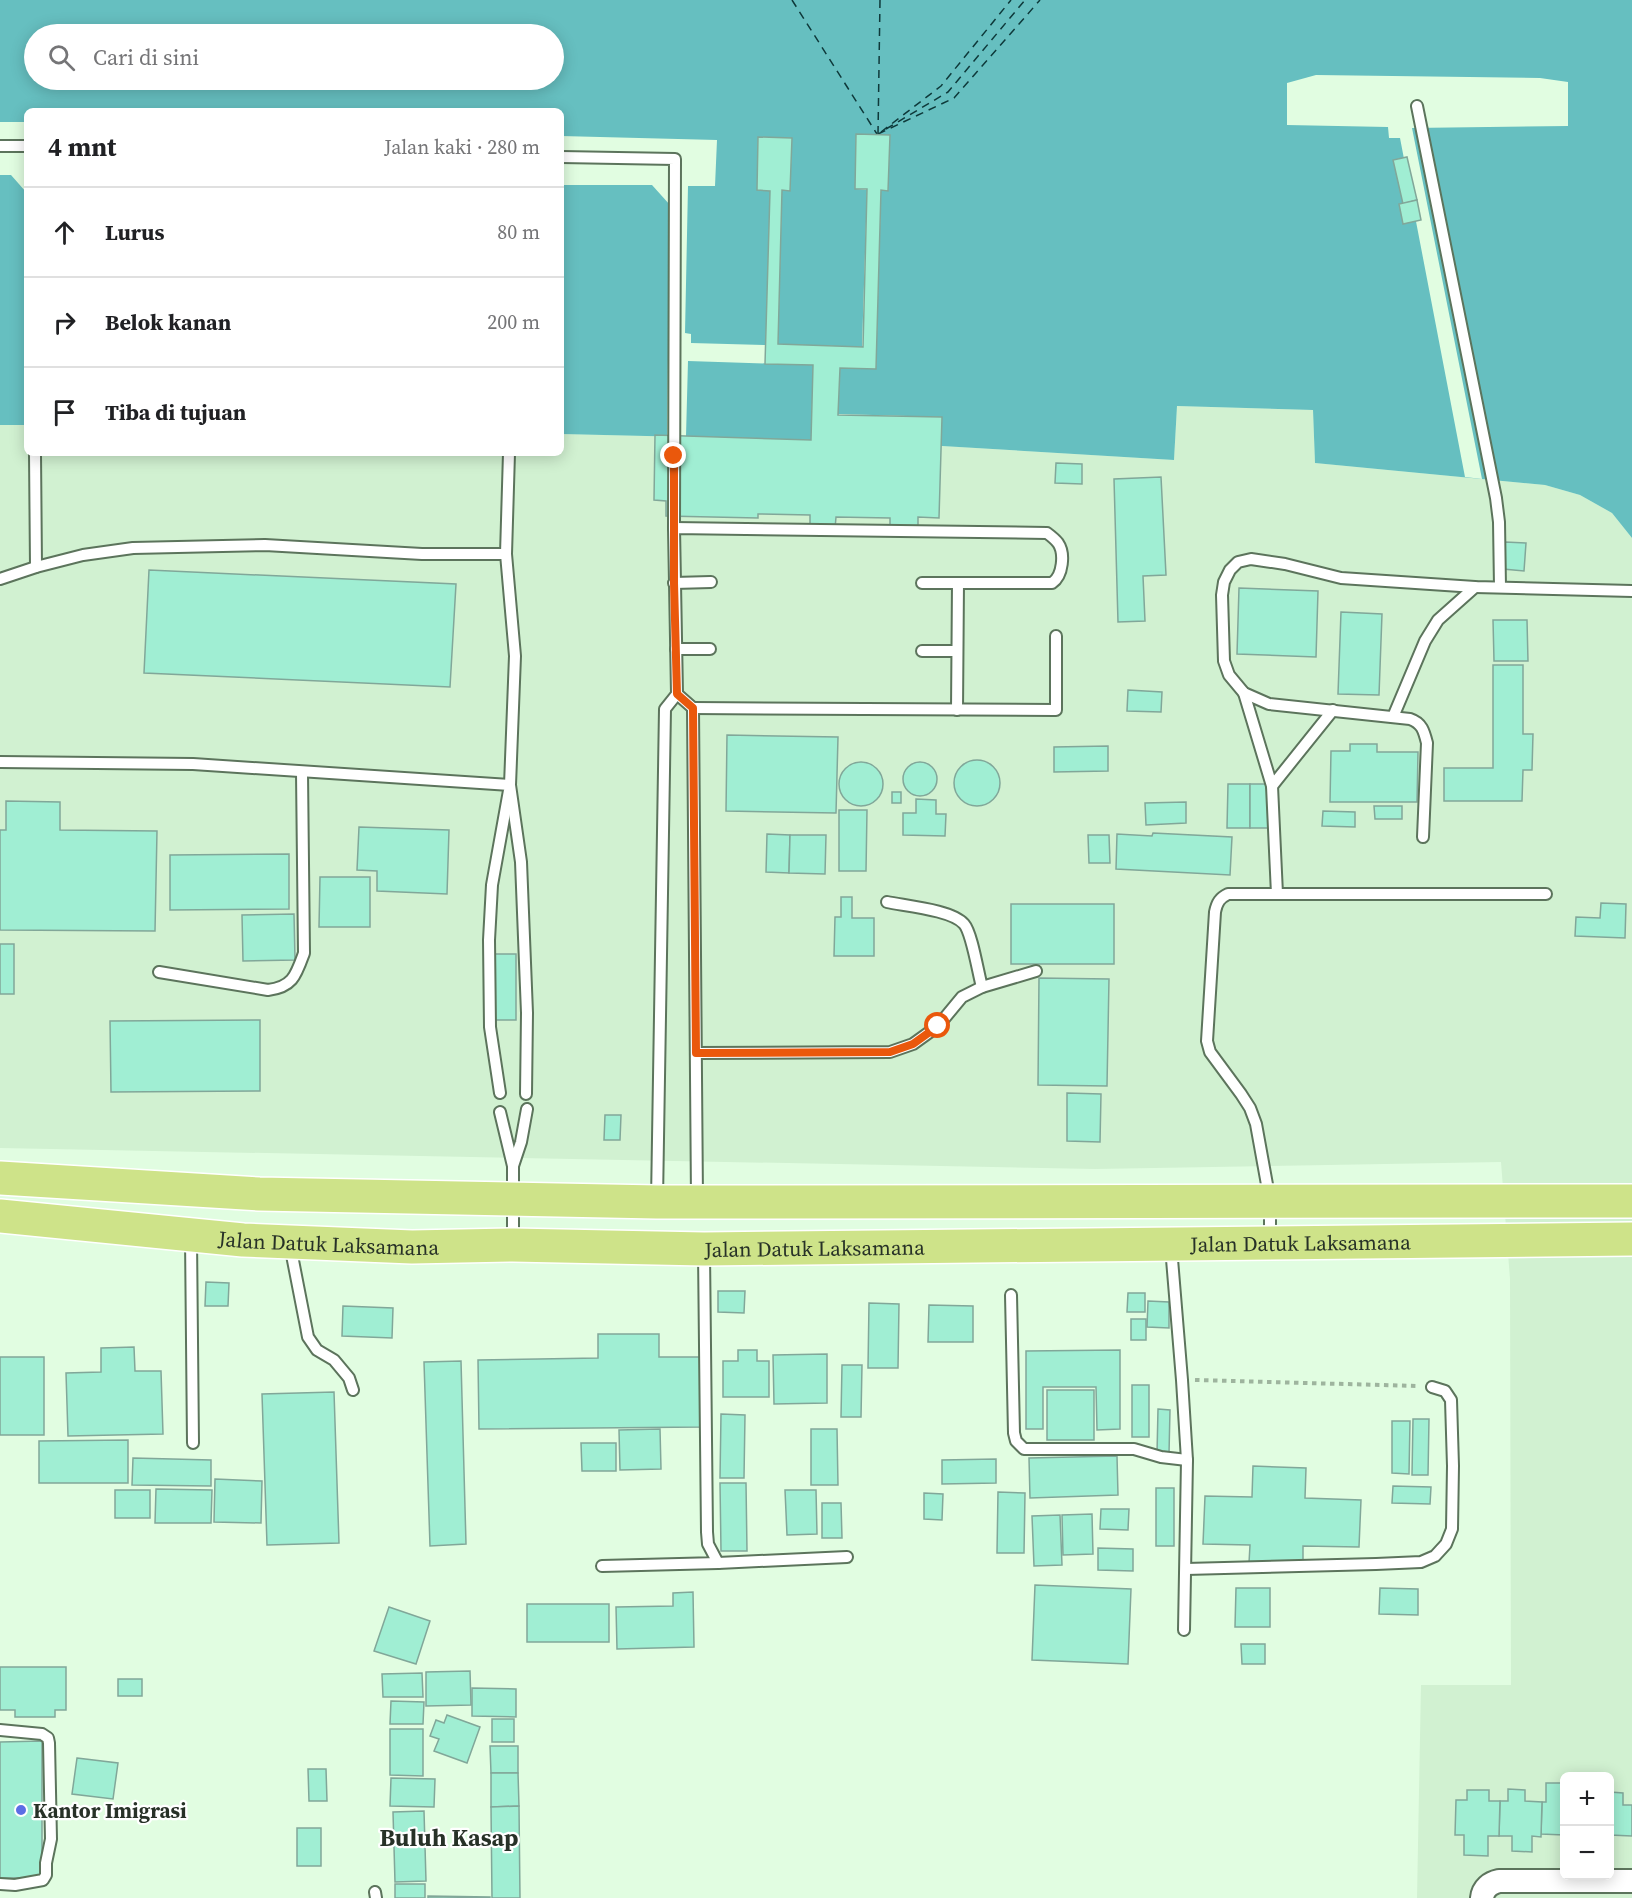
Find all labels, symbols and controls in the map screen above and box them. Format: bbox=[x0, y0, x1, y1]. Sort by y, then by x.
search box bbox=[24, 24, 564, 90]
icon: search bbox=[45, 41, 78, 74]
text: Cari di sini bbox=[93, 42, 199, 72]
text: 4 mnt bbox=[48, 129, 116, 165]
text: Jalan kaki · 280 m bbox=[384, 133, 540, 161]
icon: ahead bbox=[48, 216, 81, 249]
text: Lurus bbox=[105, 217, 164, 247]
text: 80 m bbox=[497, 218, 540, 246]
icon: right bbox=[48, 306, 81, 339]
text: Belok kanan bbox=[105, 307, 231, 337]
text: 200 m bbox=[487, 308, 540, 336]
icon: arrive bbox=[48, 396, 81, 429]
text: Tiba di tujuan bbox=[105, 397, 246, 427]
route end bbox=[660, 442, 686, 468]
route start bbox=[924, 1012, 950, 1038]
street label: Jalan Datuk Laksamana bbox=[216, 1223, 440, 1262]
street label: Jalan Datuk Laksamana bbox=[1189, 1227, 1411, 1258]
street label: Jalan Datuk Laksamana bbox=[703, 1232, 925, 1264]
map controls bbox=[1560, 1772, 1614, 1880]
button: + bbox=[1560, 1772, 1614, 1826]
place label: Kantor Imigrasi bbox=[33, 1796, 187, 1825]
marker: Kantor Imigrasi bbox=[14, 1803, 28, 1817]
district label: Buluh Kasap bbox=[380, 1821, 518, 1854]
button: − bbox=[1560, 1826, 1614, 1880]

